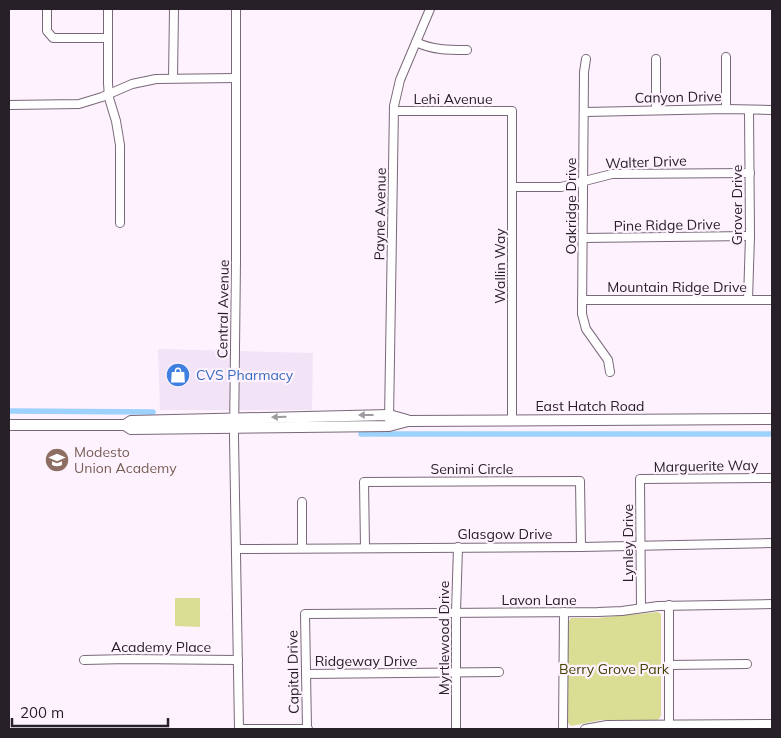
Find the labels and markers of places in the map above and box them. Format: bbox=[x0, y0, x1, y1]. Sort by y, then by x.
shop icon: CVS Pharmacy bbox=[165, 362, 191, 388]
place label: CVS Pharmacy bbox=[196, 366, 294, 384]
place label: Modesto Union Academy bbox=[74, 443, 177, 477]
school or university icon: Modesto Union Academy bbox=[44, 447, 70, 473]

